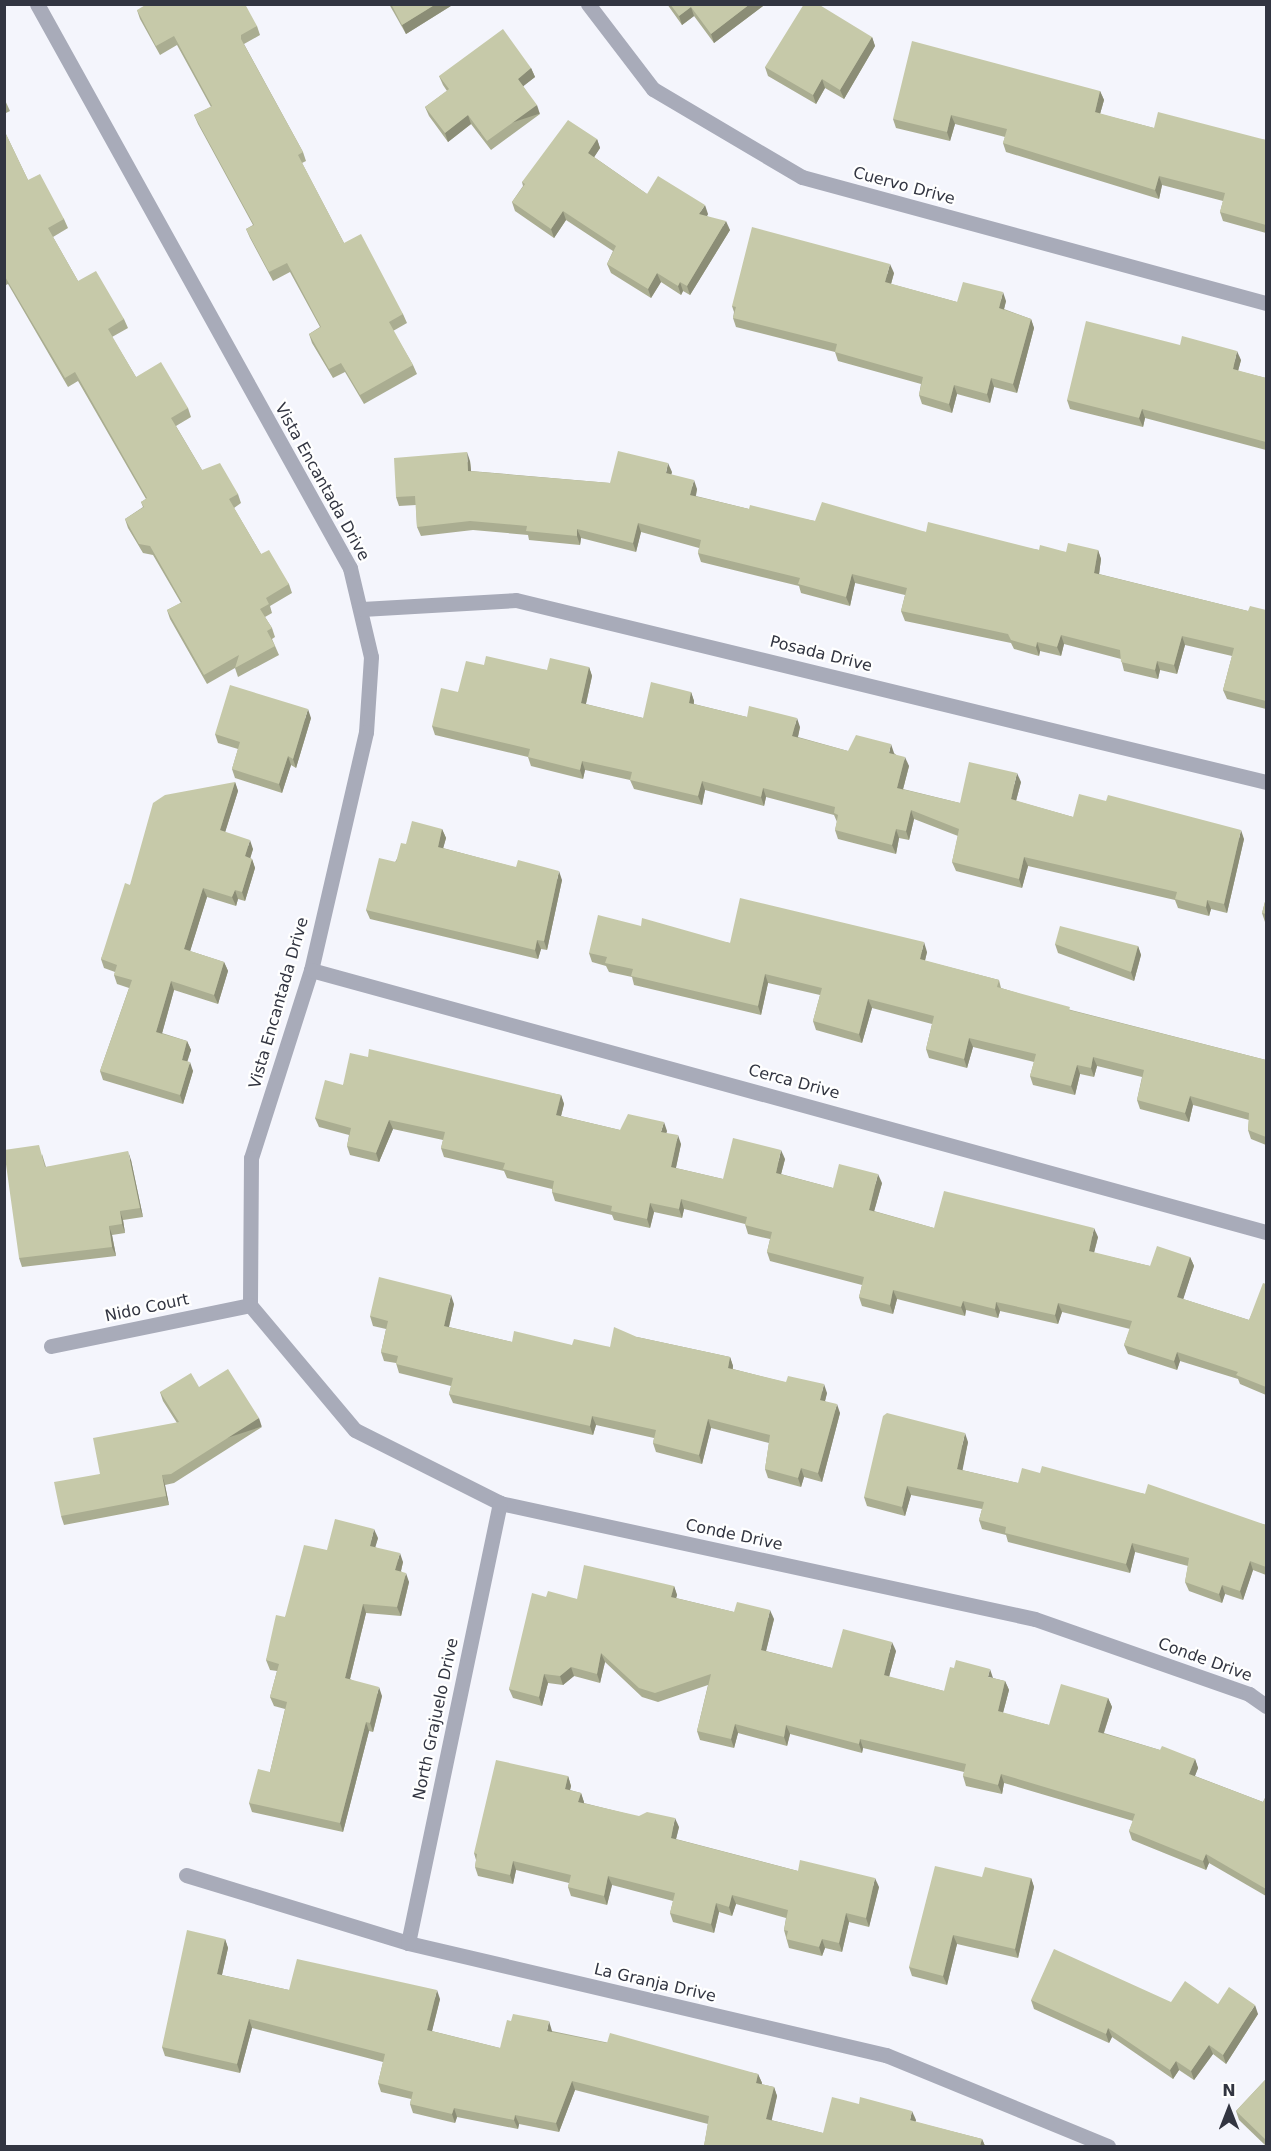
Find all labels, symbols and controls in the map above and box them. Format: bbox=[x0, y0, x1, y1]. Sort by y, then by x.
street label: Cuervo Drive bbox=[851, 163, 957, 209]
street label: Vista Encantada Drive bbox=[271, 400, 373, 564]
street label: Posada Drive bbox=[768, 632, 874, 676]
street label: Vista Encantada Drive bbox=[245, 915, 313, 1091]
street label: Cerca Drive bbox=[746, 1061, 842, 1103]
street label: Nido Court bbox=[103, 1290, 191, 1326]
street label: Conde Drive bbox=[684, 1515, 784, 1555]
street label: Conde Drive bbox=[1155, 1634, 1255, 1686]
street label: North Grajuelo Drive bbox=[409, 1636, 463, 1802]
street label: La Granja Drive bbox=[592, 1960, 718, 2006]
north arrow bbox=[1199, 2079, 1259, 2139]
text: N bbox=[1222, 2081, 1236, 2100]

